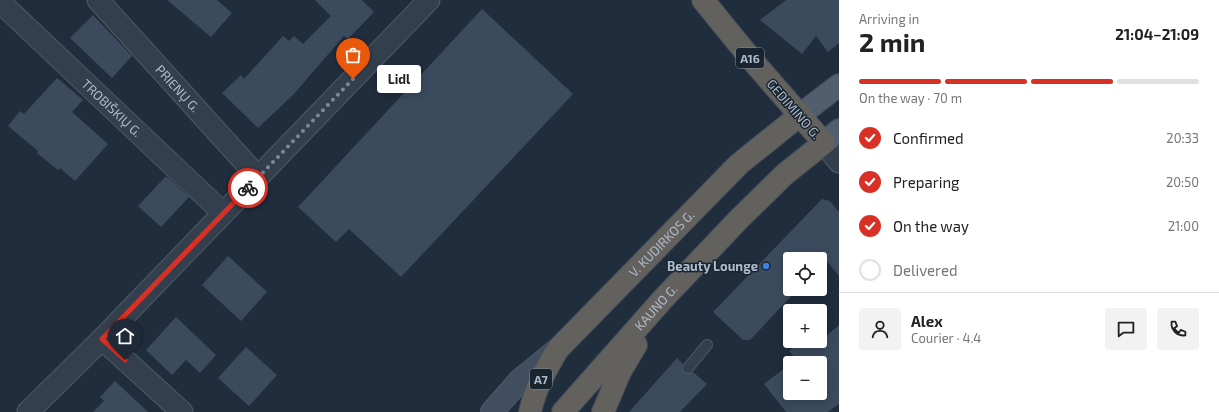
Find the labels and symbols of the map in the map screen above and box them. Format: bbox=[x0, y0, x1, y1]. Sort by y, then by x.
pin bbox=[336, 38, 370, 79]
road number: A16 bbox=[736, 48, 764, 68]
street label: PRIENŲ G. bbox=[152, 61, 203, 115]
callout: Lidl bbox=[377, 65, 421, 93]
street label: TROBIŠKIŲ G. bbox=[78, 76, 145, 140]
street label: GEDIMINO G. bbox=[764, 76, 824, 142]
courier bbox=[228, 168, 268, 208]
street label: V. KUDIRKOS G. bbox=[625, 207, 698, 280]
place label: Beauty Lounge bbox=[667, 258, 758, 274]
marker: Beauty Lounge bbox=[761, 261, 771, 271]
street label: KAUNO G. bbox=[631, 281, 681, 334]
pin bbox=[108, 319, 142, 360]
road number: A7 bbox=[530, 369, 552, 389]

